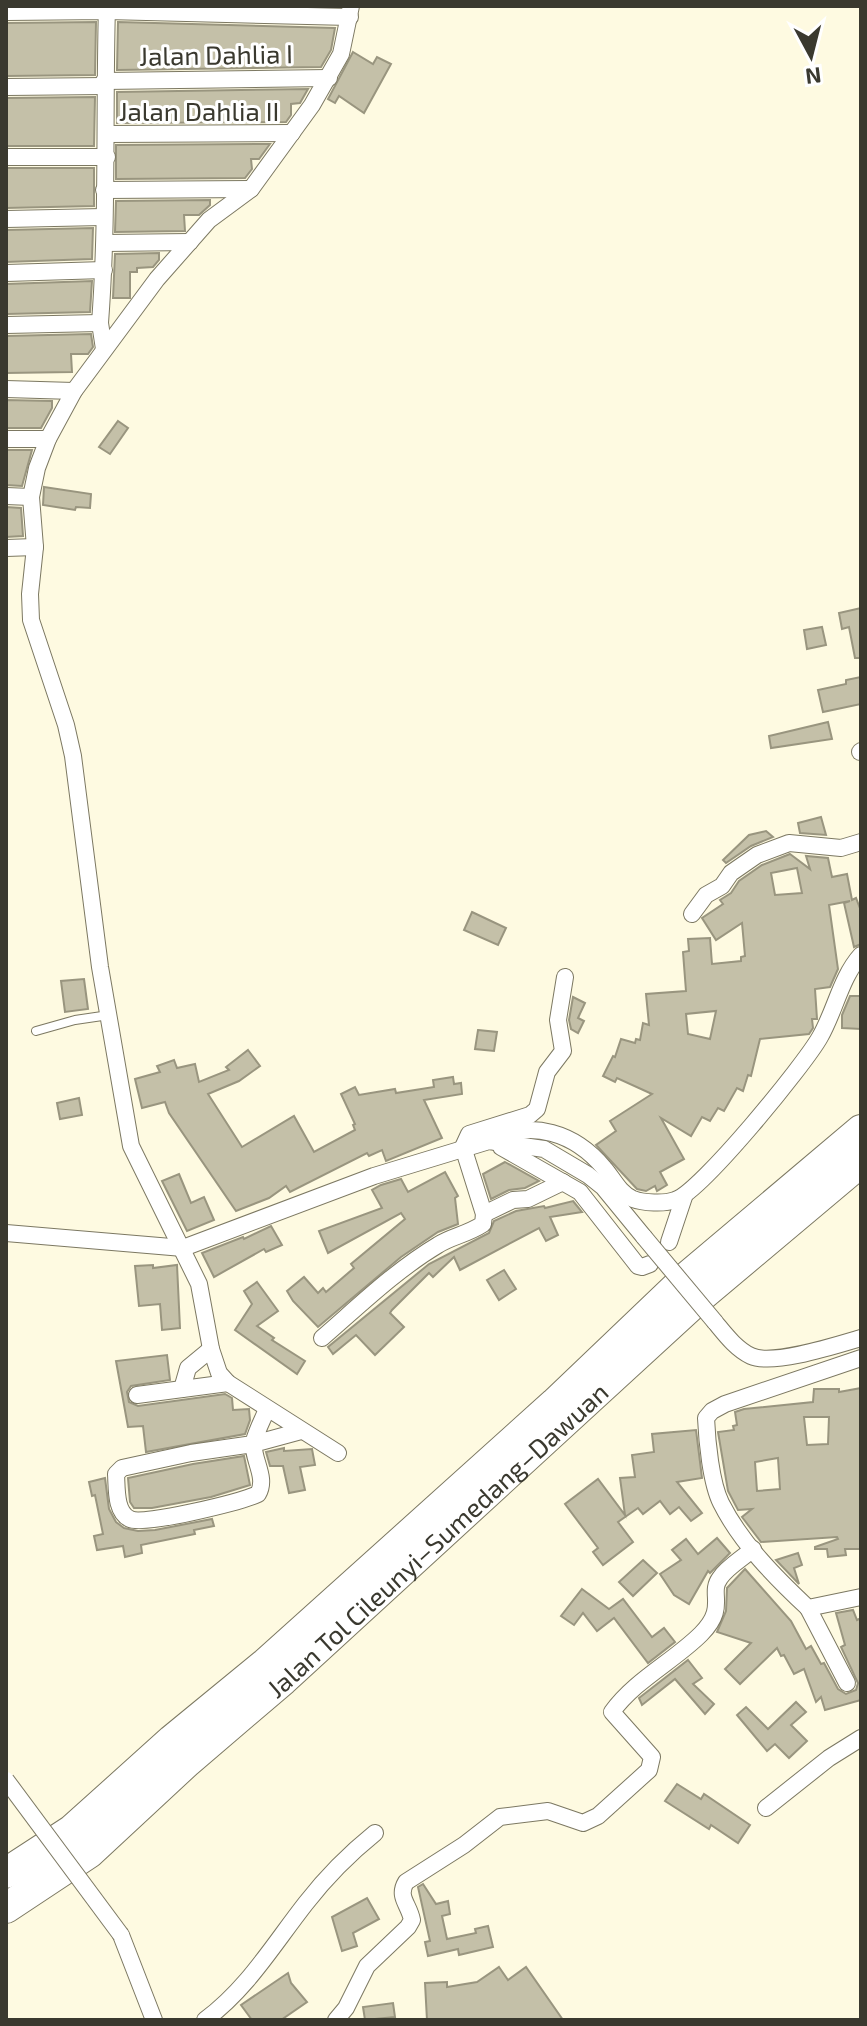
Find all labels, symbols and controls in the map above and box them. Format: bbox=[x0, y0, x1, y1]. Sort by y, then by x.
north arrow bbox=[771, 16, 851, 96]
street label: Jalan Dahlia I bbox=[139, 37, 293, 71]
text: N bbox=[804, 63, 823, 91]
street label: Jalan Dahlia II bbox=[119, 95, 279, 126]
street label: Jalan Tol Cileunyi–Sumedang–Dawuan bbox=[260, 1375, 613, 1703]

